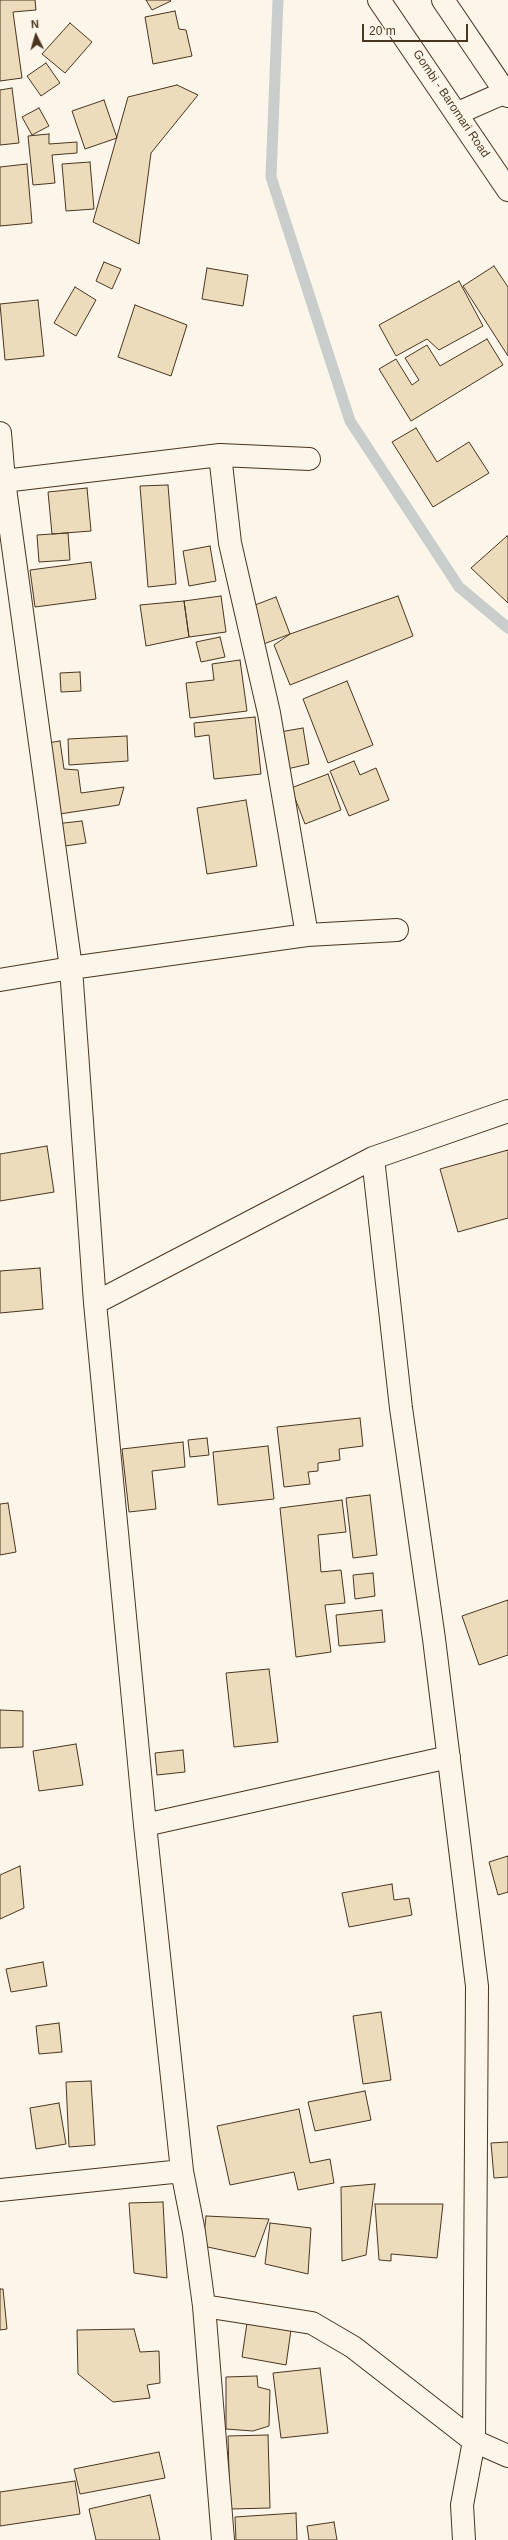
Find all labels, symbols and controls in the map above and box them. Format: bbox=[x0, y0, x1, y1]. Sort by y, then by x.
north arrow bbox=[16, 16, 56, 56]
scale bar bbox=[364, 16, 470, 42]
text: N bbox=[30, 18, 39, 30]
text: 20 m bbox=[369, 24, 396, 38]
street label: Gombi - Baromari Road bbox=[410, 47, 492, 161]

